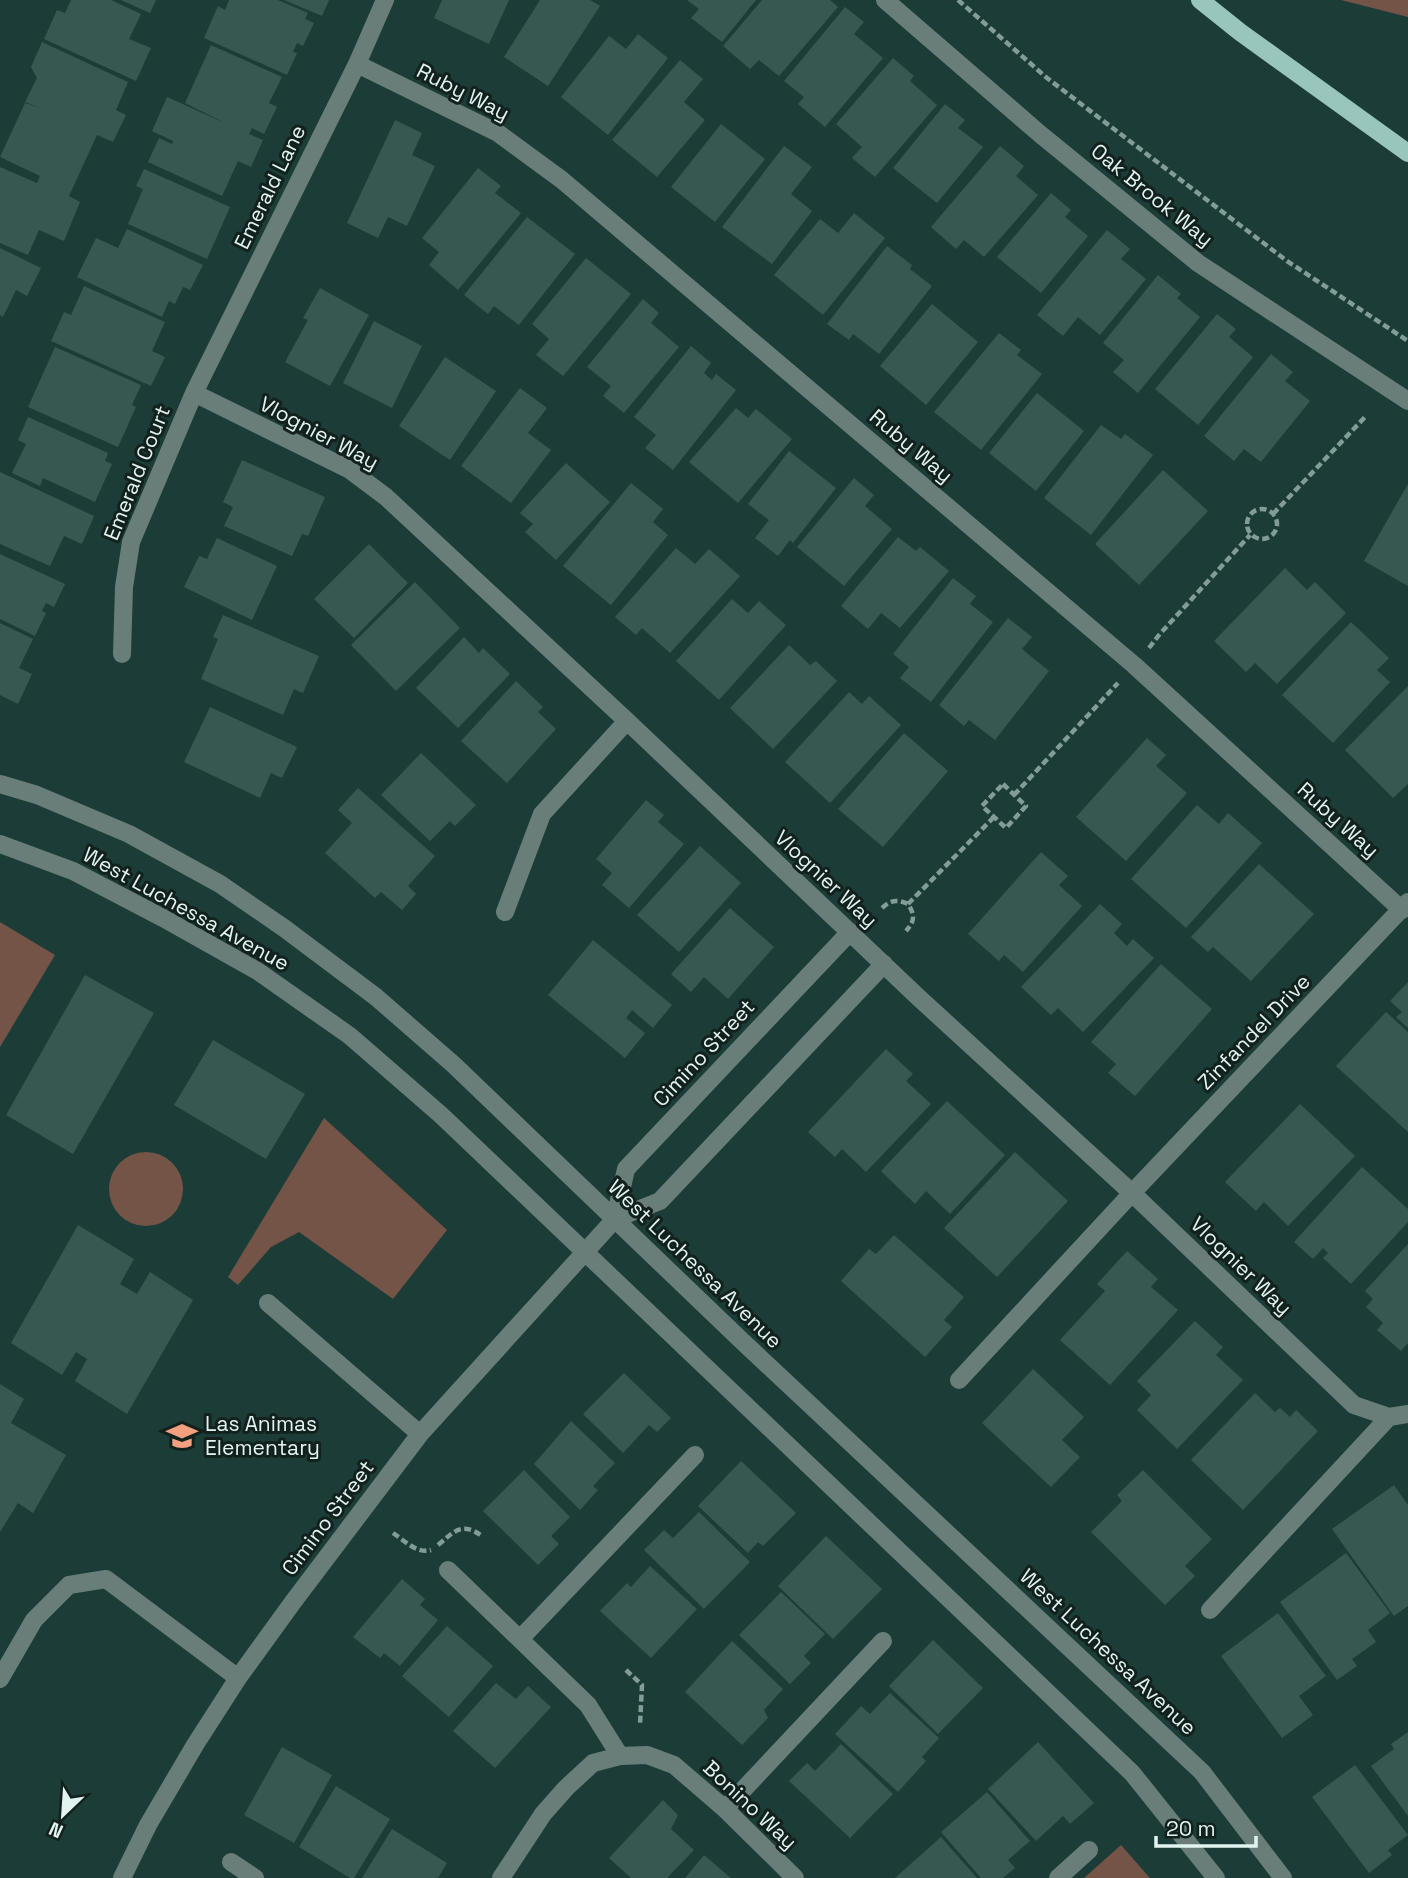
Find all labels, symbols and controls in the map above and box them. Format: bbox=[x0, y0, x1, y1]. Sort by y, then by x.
street label: Ruby Way bbox=[412, 57, 514, 126]
street label: Emerald Lane bbox=[228, 120, 311, 253]
street label: Oak Brook Way bbox=[1086, 137, 1219, 252]
street label: Vlognier Way bbox=[255, 390, 383, 475]
street label: Emerald Court bbox=[97, 402, 176, 544]
street label: Ruby Way bbox=[864, 403, 959, 488]
street label: Ruby Way bbox=[1292, 776, 1385, 863]
street label: Vlognier Way bbox=[769, 824, 883, 933]
street label: West Luchessa Avenue bbox=[78, 841, 294, 977]
street label: Zinfandel Drive bbox=[1192, 968, 1316, 1095]
street label: Cimino Street bbox=[647, 993, 760, 1112]
street label: West Luchessa Avenue bbox=[603, 1173, 788, 1354]
street label: Vlognier Way bbox=[1185, 1210, 1298, 1321]
place label: Las Animas Elementary bbox=[205, 1410, 320, 1461]
school or university icon: Las Animas Elementary bbox=[165, 1419, 199, 1453]
street label: Cimino Street bbox=[276, 1455, 380, 1581]
street label: West Luchessa Avenue bbox=[1014, 1563, 1202, 1741]
street label: Bonino Way bbox=[698, 1754, 803, 1855]
north arrow bbox=[28, 1780, 98, 1850]
scale bar bbox=[1156, 1804, 1256, 1848]
text: 20 m bbox=[1166, 1815, 1216, 1842]
text: N bbox=[45, 1816, 67, 1844]

